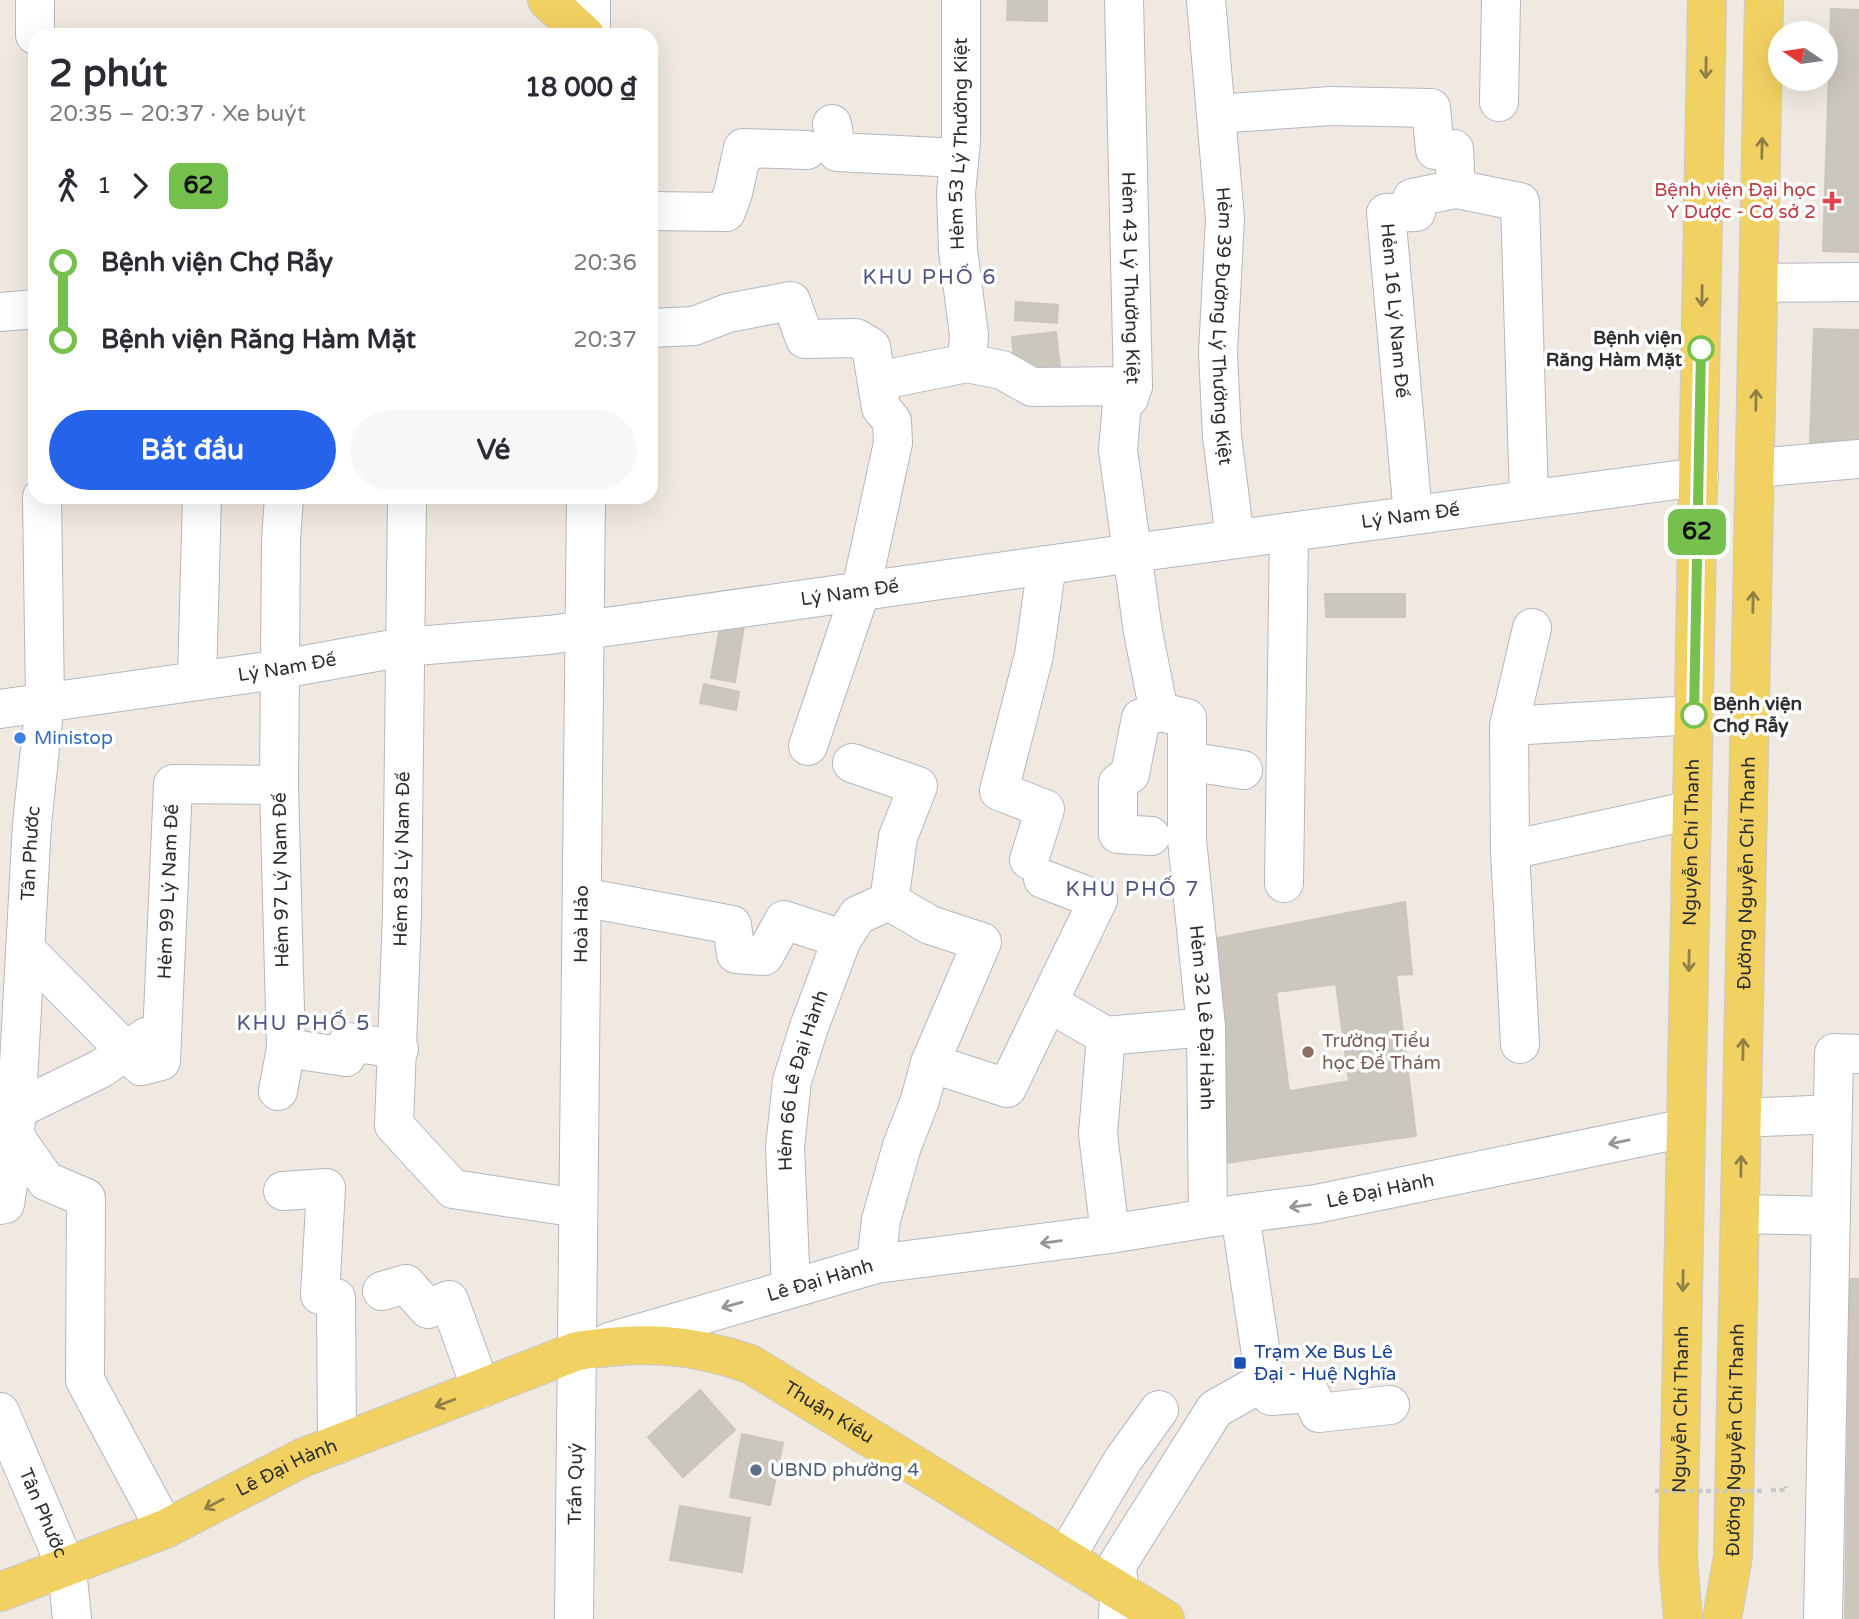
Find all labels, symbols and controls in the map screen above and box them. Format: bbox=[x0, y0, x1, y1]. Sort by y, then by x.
north arrow bbox=[1768, 21, 1838, 91]
map controls bbox=[1768, 21, 1838, 91]
street label: Hẻm 53 Lý Thường Kiệt bbox=[945, 38, 973, 250]
text: 2 phút bbox=[49, 51, 167, 97]
one-way arrow bbox=[1699, 56, 1713, 79]
text: 18 000 ₫ bbox=[525, 72, 637, 103]
text: 20:35 – 20:37 · Xe buýt bbox=[49, 100, 306, 128]
one-way arrow bbox=[1755, 137, 1768, 160]
icon: walk bbox=[49, 167, 87, 205]
icon: forward bbox=[121, 167, 159, 205]
text: 62 bbox=[183, 171, 214, 200]
street label: Hẻm 43 Lý Thường Kiệt bbox=[1117, 171, 1144, 384]
text: 1 bbox=[97, 172, 111, 200]
place label: Bệnh viện Đại học Y Dược - Cơ sở 2 bbox=[1654, 179, 1816, 223]
street label: Hẻm 39 Đường Lý Thường Kiệt bbox=[1207, 186, 1237, 466]
marker: Bệnh viện Đại học Y Dược - Cơ sở 2 bbox=[1822, 191, 1842, 211]
street label: Hẻm 16 Lý Nam Đế bbox=[1376, 222, 1413, 399]
text: Bệnh viện Chợ Rẫy bbox=[101, 247, 333, 278]
text: 20:36 bbox=[573, 249, 637, 277]
district label: KHU PHỐ 6 bbox=[863, 263, 997, 290]
one-way arrow bbox=[1695, 284, 1709, 307]
text: Bệnh viện Răng Hàm Mặt bbox=[101, 324, 416, 355]
text: 20:37 bbox=[573, 326, 637, 354]
place label: Bệnh viện Răng Hàm Mặt bbox=[1546, 327, 1683, 372]
marker: Bệnh viện Răng Hàm Mặt bbox=[1688, 336, 1714, 362]
one-way arrow bbox=[1750, 388, 1763, 411]
button: Bắt đầu bbox=[49, 410, 336, 490]
button: Vé bbox=[350, 410, 637, 490]
street label: Lý Nam Đế bbox=[1360, 498, 1461, 533]
line badge: 62 bbox=[1666, 509, 1728, 555]
text: 62 bbox=[1682, 517, 1712, 546]
street label: Lý Nam Đế bbox=[799, 575, 900, 611]
one-way arrow bbox=[1746, 590, 1759, 613]
street label: Lý Nam Đế bbox=[236, 648, 338, 686]
place label: Bệnh viện Chợ Rẫy bbox=[1713, 693, 1802, 738]
marker: Bệnh viện Chợ Rẫy bbox=[1681, 702, 1707, 728]
place label: Ministop bbox=[34, 727, 113, 749]
marker: Ministop bbox=[12, 730, 28, 746]
street label: Đường Nguyễn Chí Thanh bbox=[1733, 756, 1760, 990]
street label: Nguyễn Chí Thanh bbox=[1679, 758, 1704, 926]
street label: Hẻm 83 Lý Nam Đế bbox=[389, 771, 415, 947]
street label: Hẻm 97 Lý Nam Đế bbox=[268, 792, 294, 968]
street label: Hẻm 99 Lý Nam Đế bbox=[154, 803, 183, 980]
street label: Tân Phước bbox=[17, 805, 45, 901]
district label: KHU PHỐ 7 bbox=[1066, 875, 1200, 902]
street label: Hoà Hảo bbox=[570, 885, 593, 963]
street label: Hẻm 32 Lê Đại Hành bbox=[1185, 924, 1218, 1110]
one-way arrow bbox=[1682, 950, 1696, 973]
street label: Hẻm 66 Lê Đại Hành bbox=[774, 987, 833, 1171]
district label: KHU PHỐ 5 bbox=[237, 1009, 371, 1036]
place label: Trường Tiểu học Đề Thám bbox=[1322, 1030, 1441, 1074]
one-way arrow bbox=[1737, 1038, 1750, 1061]
marker: Trường Tiểu học Đề Thám bbox=[1300, 1044, 1316, 1060]
one-way arrow bbox=[1608, 1135, 1631, 1149]
one-way arrow bbox=[1735, 1154, 1748, 1177]
street label: Lê Đại Hành bbox=[1325, 1169, 1436, 1213]
one-way arrow bbox=[1290, 1200, 1312, 1213]
one-way arrow bbox=[1040, 1235, 1063, 1248]
street label: Lê Đại Hành bbox=[765, 1254, 876, 1306]
one-way arrow bbox=[1676, 1270, 1690, 1293]
one-way arrow bbox=[722, 1299, 744, 1312]
street label: Đường Nguyễn Chí Thanh bbox=[1722, 1323, 1749, 1557]
street label: Nguyễn Chí Thanh bbox=[1668, 1325, 1693, 1493]
place label: Trạm Xe Bus Lê Đại - Huệ Nghĩa bbox=[1254, 1341, 1397, 1385]
marker: Trạm Xe Bus Lê Đại - Huệ Nghĩa bbox=[1232, 1355, 1248, 1371]
street label: Thuận Kiều bbox=[780, 1376, 878, 1448]
one-way arrow bbox=[434, 1398, 456, 1410]
street label: Lê Đại Hành bbox=[232, 1434, 340, 1501]
street label: Trần Quý bbox=[564, 1443, 587, 1525]
place label: UBND phường 4 bbox=[770, 1459, 919, 1481]
marker: UBND phường 4 bbox=[748, 1462, 764, 1478]
street label: Tân Phước bbox=[14, 1465, 72, 1561]
one-way arrow bbox=[205, 1497, 225, 1511]

